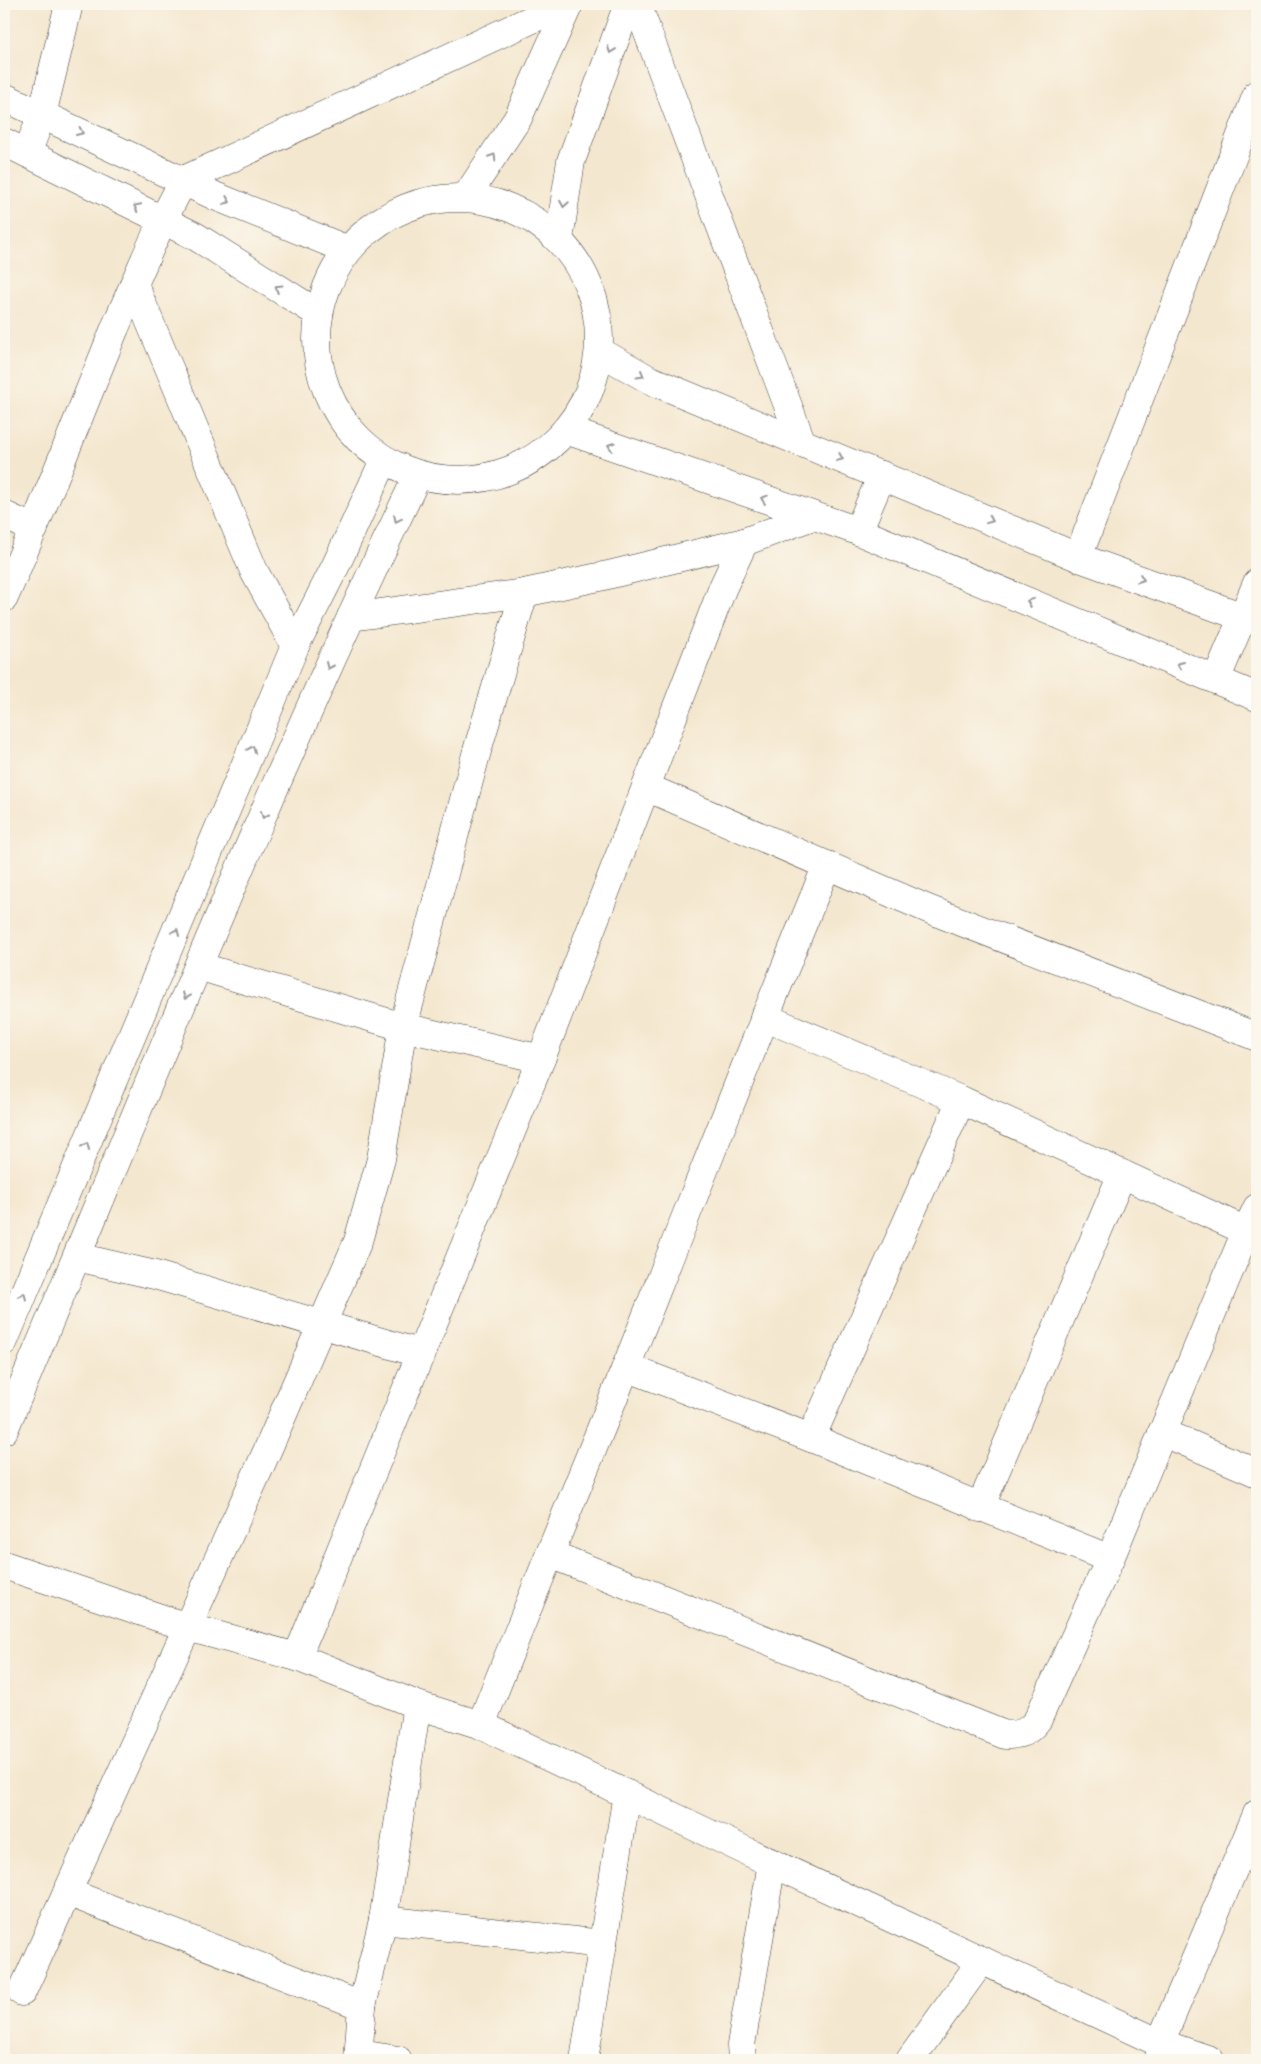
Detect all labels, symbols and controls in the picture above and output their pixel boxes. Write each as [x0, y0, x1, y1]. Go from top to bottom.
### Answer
one-way arrow [607, 45, 617, 53]
one-way arrow [75, 126, 84, 136]
one-way arrow [487, 153, 496, 162]
one-way arrow [222, 194, 231, 205]
one-way arrow [559, 201, 570, 209]
one-way arrow [133, 204, 142, 214]
one-way arrow [274, 284, 283, 294]
one-way arrow [636, 369, 645, 379]
one-way arrow [607, 441, 616, 451]
one-way arrow [835, 452, 844, 463]
one-way arrow [761, 495, 769, 505]
one-way arrow [393, 513, 403, 522]
one-way arrow [985, 514, 994, 524]
one-way arrow [1136, 573, 1145, 583]
one-way arrow [1026, 598, 1035, 609]
one-way arrow [1176, 660, 1185, 671]
one-way arrow [325, 661, 336, 670]
one-way arrow [246, 746, 256, 754]
one-way arrow [260, 810, 271, 819]
one-way arrow [169, 928, 180, 937]
one-way arrow [181, 992, 191, 1000]
one-way arrow [80, 1142, 90, 1151]
one-way arrow [17, 1292, 27, 1301]

